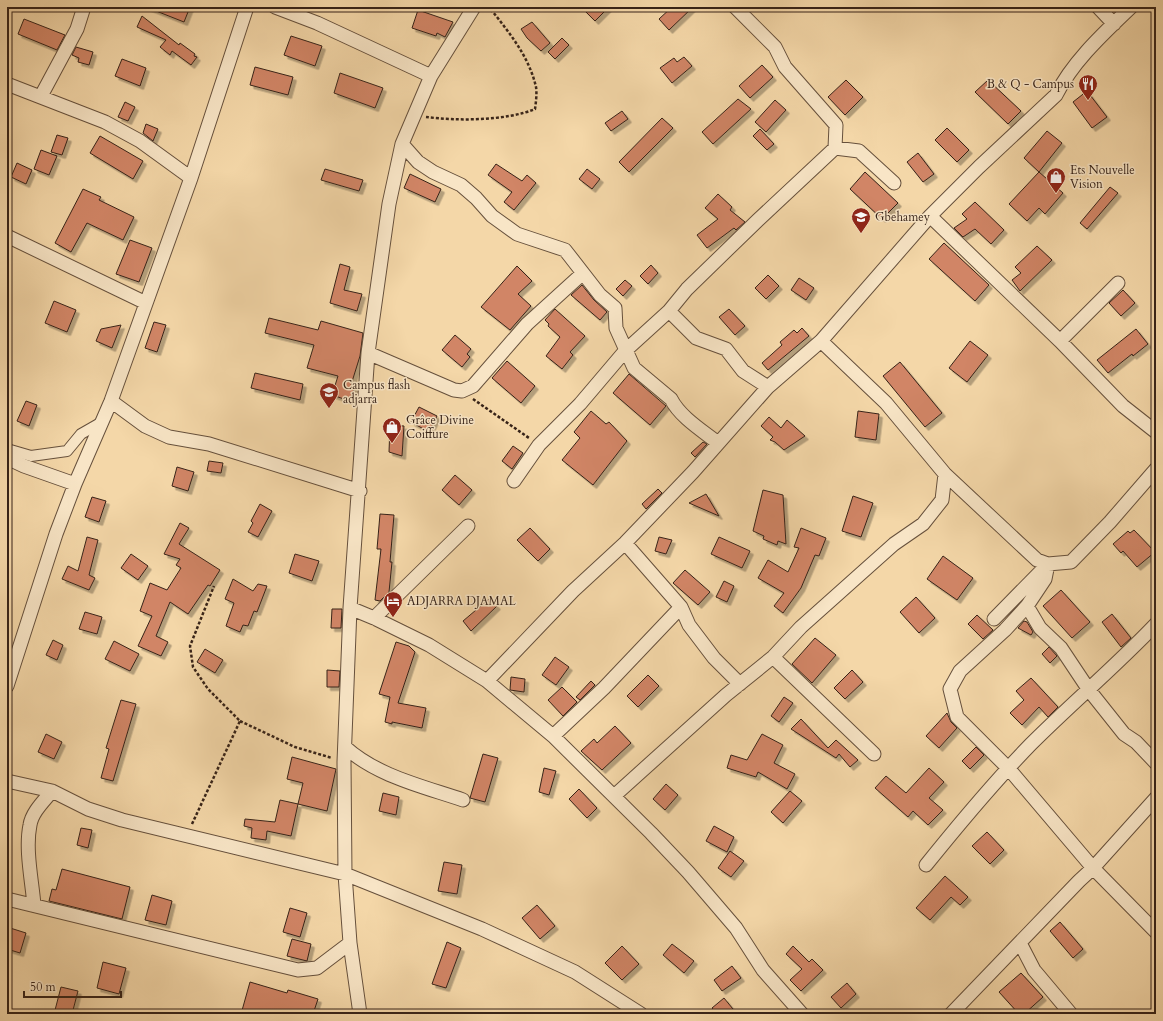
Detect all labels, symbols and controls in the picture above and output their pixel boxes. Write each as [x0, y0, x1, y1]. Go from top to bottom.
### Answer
restaurant icon: B & Q - Campus [1077, 73, 1099, 101]
place label: B & Q - Campus [987, 76, 1074, 92]
place label: Ets Nouvelle Vision [1070, 162, 1135, 192]
shop icon: Ets Nouvelle Vision [1045, 166, 1067, 194]
school or university icon: Gbehamey [850, 206, 872, 234]
place label: Gbehamey [875, 209, 931, 225]
place label: Campus flash adjarra [343, 377, 411, 407]
school or university icon: Campus flash adjarra [318, 381, 340, 409]
place label: Grâce Divine Coiffure [406, 412, 474, 442]
shop icon: Grâce Divine Coiffure [381, 416, 403, 444]
hotel icon: ADJARRA DJAMAL [382, 590, 404, 618]
place label: ADJARRA DJAMAL [407, 593, 516, 609]
scale bar [24, 973, 121, 999]
text: 50 m [30, 979, 57, 995]

